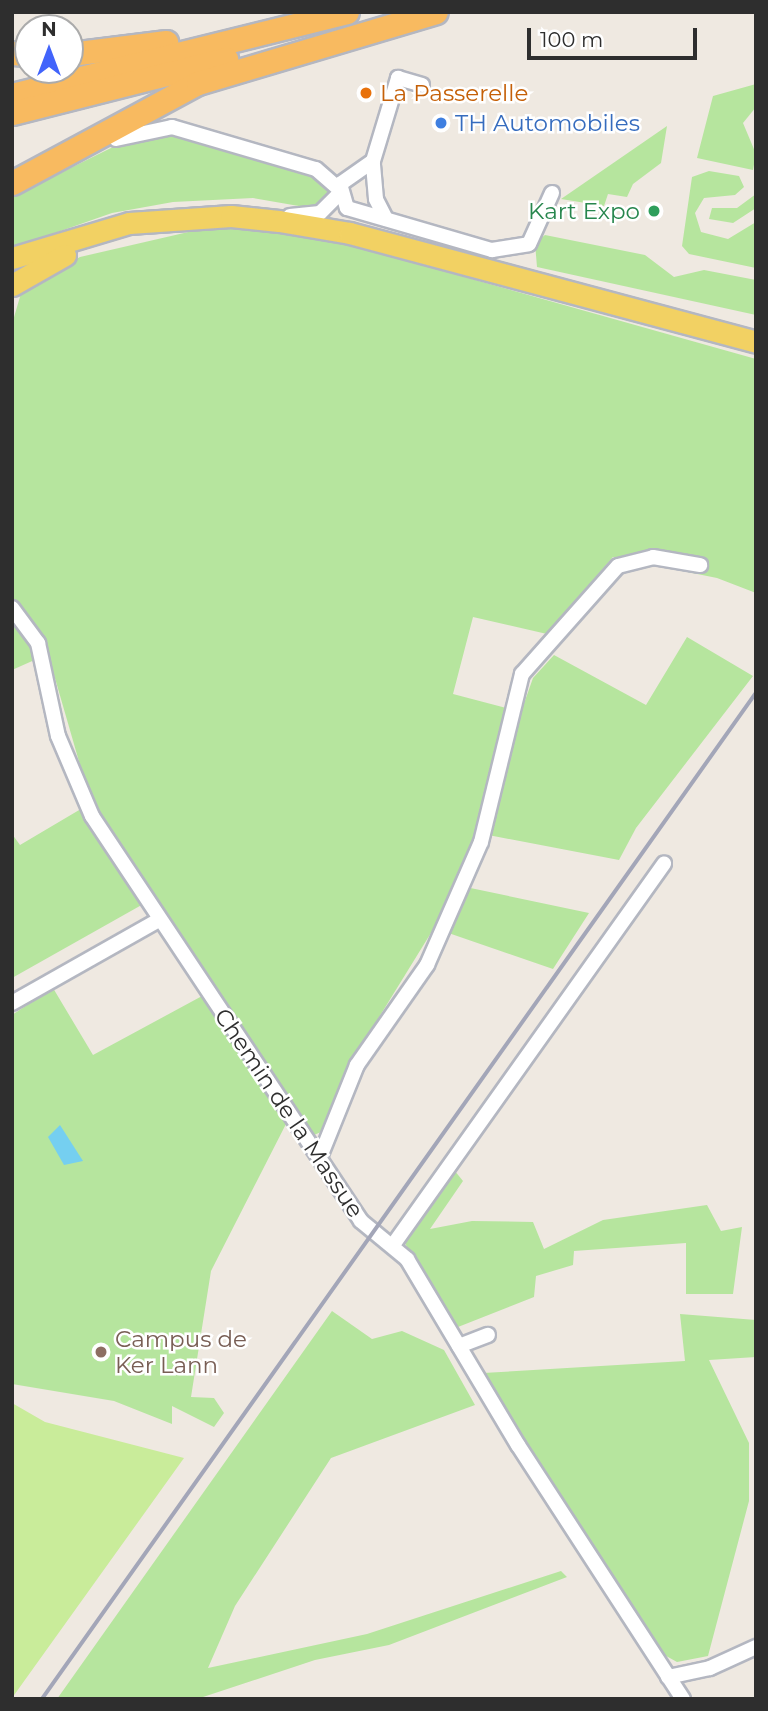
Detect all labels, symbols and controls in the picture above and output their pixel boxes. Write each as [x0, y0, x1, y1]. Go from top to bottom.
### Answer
north arrow [14, 14, 84, 84]
scale bar [530, 14, 700, 58]
text: N [41, 18, 57, 41]
text: 100 m [540, 27, 603, 52]
place label: La Passerelle [380, 79, 528, 107]
marker: La Passerelle [358, 85, 374, 101]
place label: TH Automobiles [455, 109, 640, 137]
marker: TH Automobiles [433, 115, 449, 131]
place label: Kart Expo [528, 197, 640, 225]
marker: Kart Expo [646, 203, 662, 219]
street label: Chemin de la Massue [209, 1003, 369, 1223]
place label: Campus de Ker Lann [115, 1325, 247, 1379]
marker: Campus de Ker Lann [93, 1344, 109, 1360]

